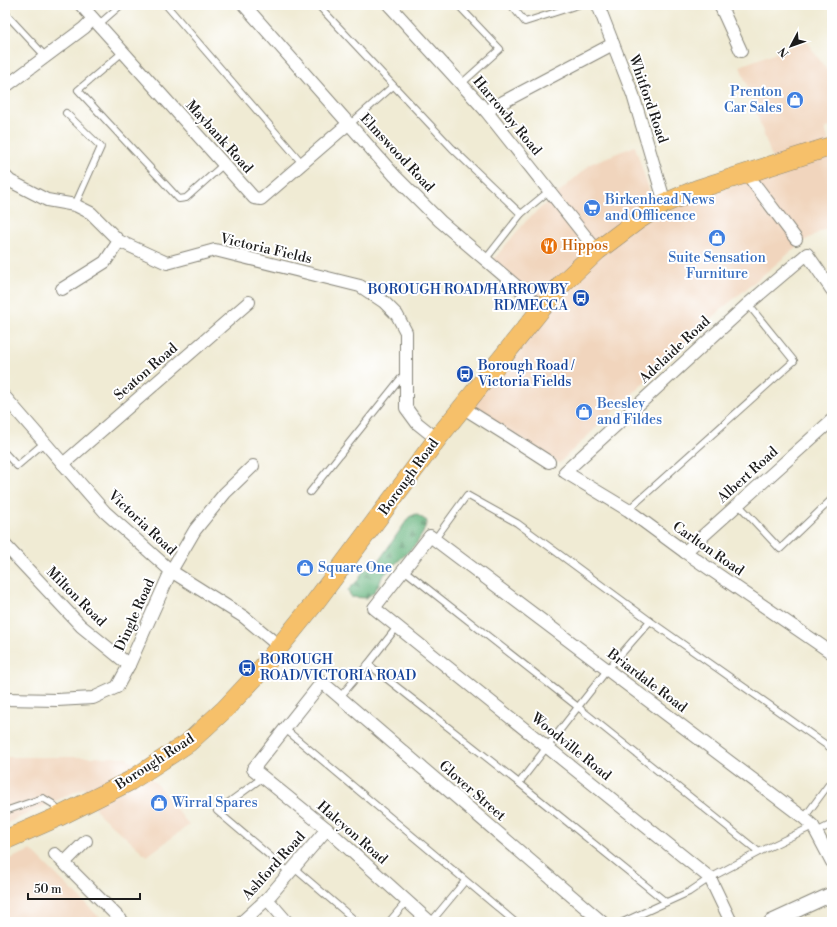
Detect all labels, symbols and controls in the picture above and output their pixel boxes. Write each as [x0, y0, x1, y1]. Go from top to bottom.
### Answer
north arrow [771, 26, 811, 66]
text: N [776, 44, 792, 60]
street label: Whitford Road [624, 51, 672, 146]
street label: Harrowby Road [469, 73, 545, 159]
place label: Prenton Car Sales [724, 83, 783, 117]
shop icon: Prenton Car Sales [785, 90, 805, 110]
street label: Maybank Road [181, 97, 257, 177]
street label: Elmswood Road [356, 110, 438, 196]
place label: Birkenhead News and Offlicence [604, 191, 715, 225]
supermarket icon: Birkenhead News and Offlicence [582, 198, 602, 218]
shop icon: Suite Sensation Furniture [707, 228, 727, 248]
street label: Victoria Fields [217, 229, 314, 268]
restaurant icon: Hippos [539, 236, 559, 256]
place label: Hippos [562, 237, 608, 255]
place label: Suite Sensation Furniture [668, 249, 767, 283]
place label: BOROUGH ROAD/HARROWBY RD/MECCA [367, 281, 569, 315]
bus stop icon: BOROUGH ROAD/HARROWBY RD/MECCA [571, 288, 591, 308]
street label: Adelaide Road [635, 312, 714, 388]
street label: Seaton Road [110, 339, 182, 405]
place label: Borough Road / Victoria Fields [477, 357, 575, 391]
bus stop icon: Borough Road / Victoria Fields [455, 364, 475, 384]
place label: Beesley and Fildes [596, 395, 662, 429]
shop icon: Beesley and Fildes [574, 402, 594, 422]
street label: Borough Road [375, 435, 443, 520]
street label: Albert Road [713, 443, 782, 508]
street label: Victoria Road [103, 486, 180, 559]
street label: Carlton Road [669, 518, 747, 580]
shop icon: Square One [295, 558, 315, 578]
place label: Square One [318, 559, 392, 577]
street label: Milton Road [42, 563, 110, 631]
street label: Dingle Road [111, 576, 159, 654]
street label: Briardale Road [603, 644, 691, 717]
place label: BOROUGH ROAD/VICTORIA ROAD [259, 651, 417, 685]
bus stop icon: BOROUGH ROAD/VICTORIA ROAD [237, 658, 257, 678]
street label: Woodville Road [527, 709, 615, 785]
street label: Borough Road [111, 730, 198, 795]
street label: Glover Street [435, 757, 509, 825]
shop icon: Wirral Spares [149, 793, 169, 813]
place label: Wirral Spares [171, 794, 258, 812]
street label: Halcyon Road [313, 797, 391, 869]
street label: Ashford Road [238, 828, 309, 905]
scale bar [28, 875, 140, 901]
text: 50 m [34, 882, 62, 897]

